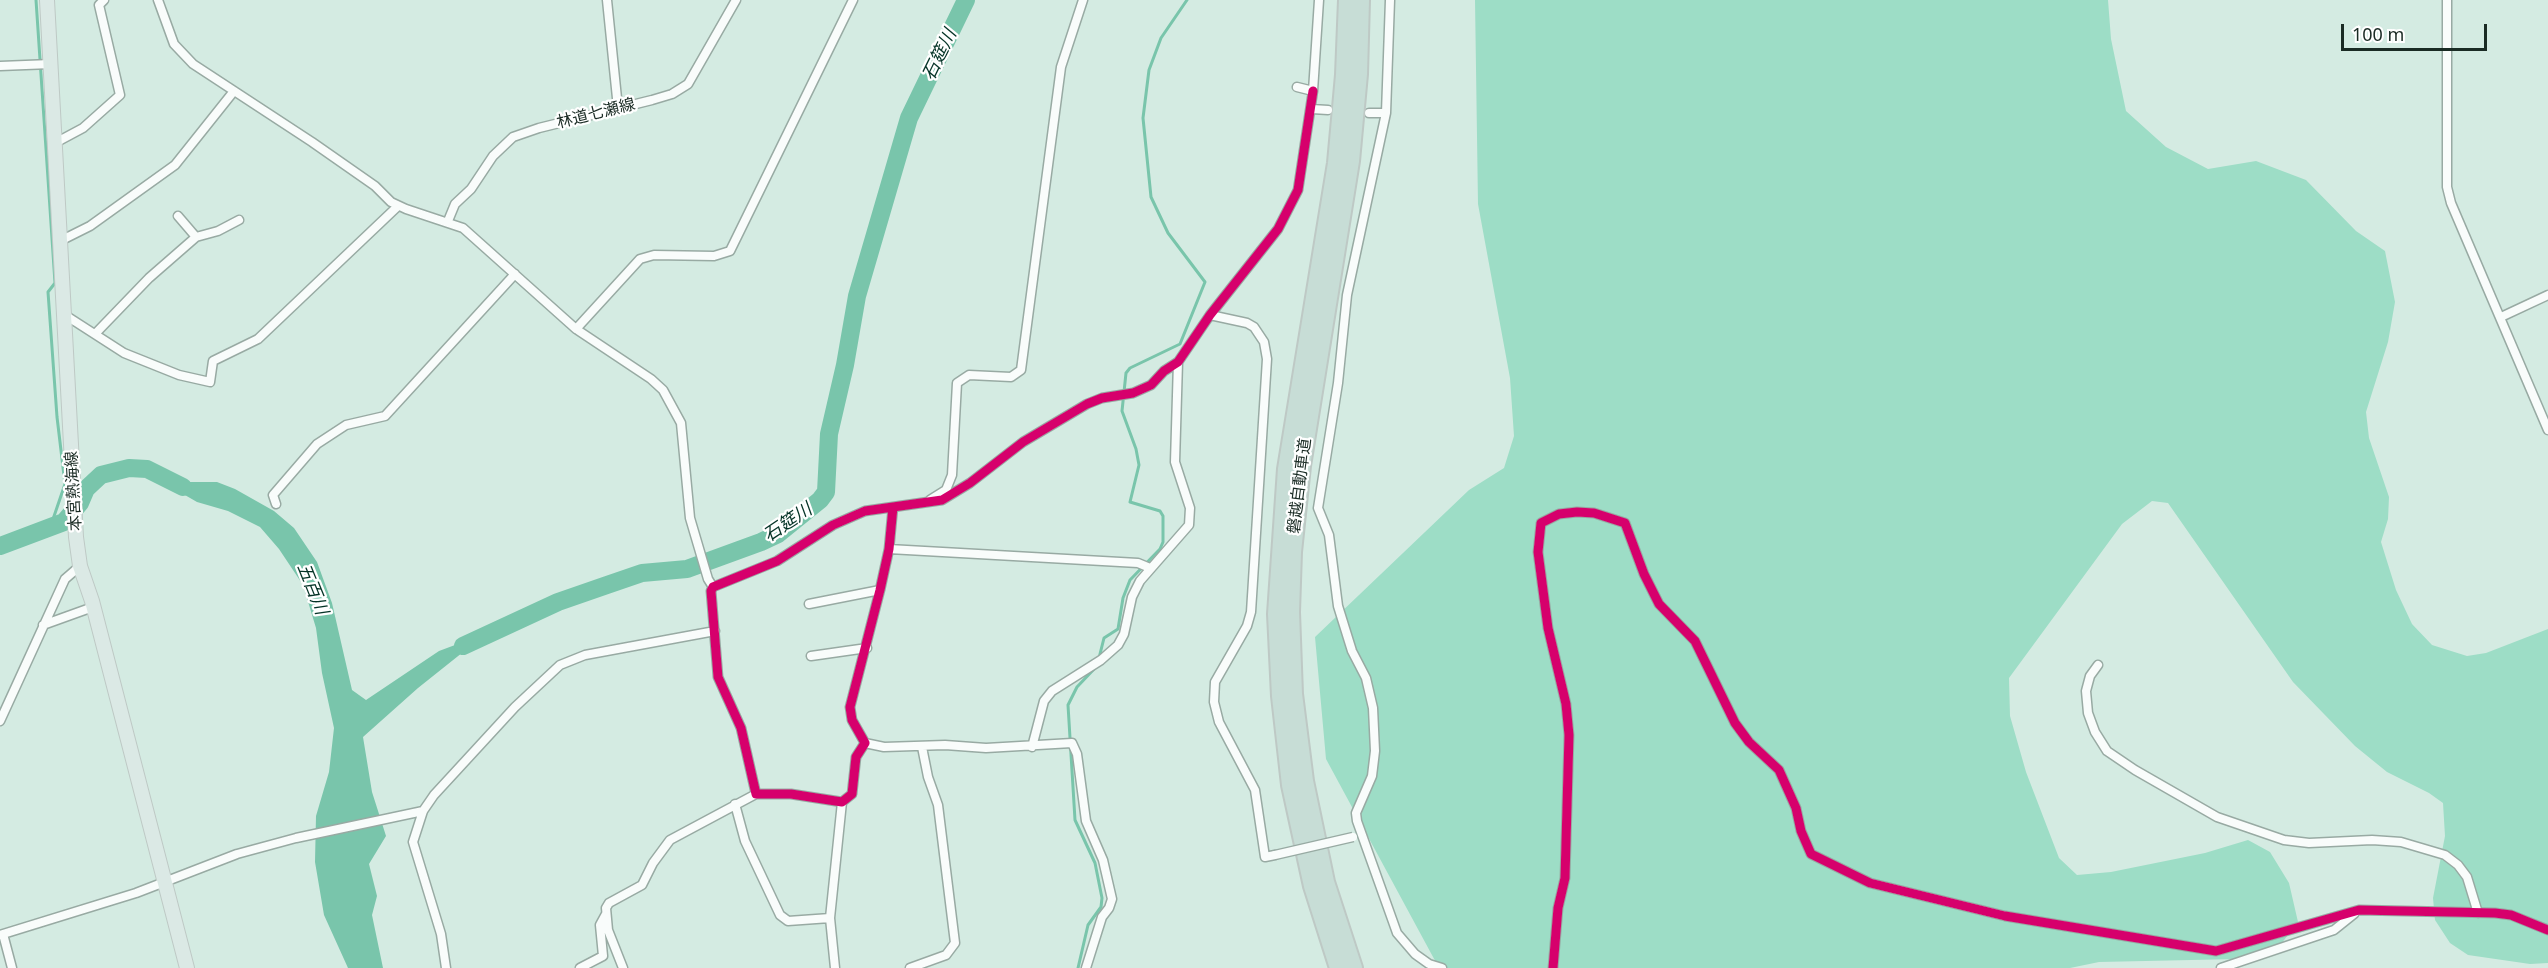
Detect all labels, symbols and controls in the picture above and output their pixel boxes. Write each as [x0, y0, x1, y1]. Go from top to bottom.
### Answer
scale bar [2344, 12, 2490, 50]
text: 100 m [2352, 22, 2404, 46]
water label: 石筵川 [918, 26, 962, 84]
street label: 林道七瀬線 [555, 95, 637, 133]
street label: 磐越自動車道 [1285, 437, 1315, 535]
street label: 本宮熱海線 [62, 451, 86, 531]
water label: 石筵川 [760, 499, 816, 547]
water label: 五百川 [292, 560, 332, 618]

